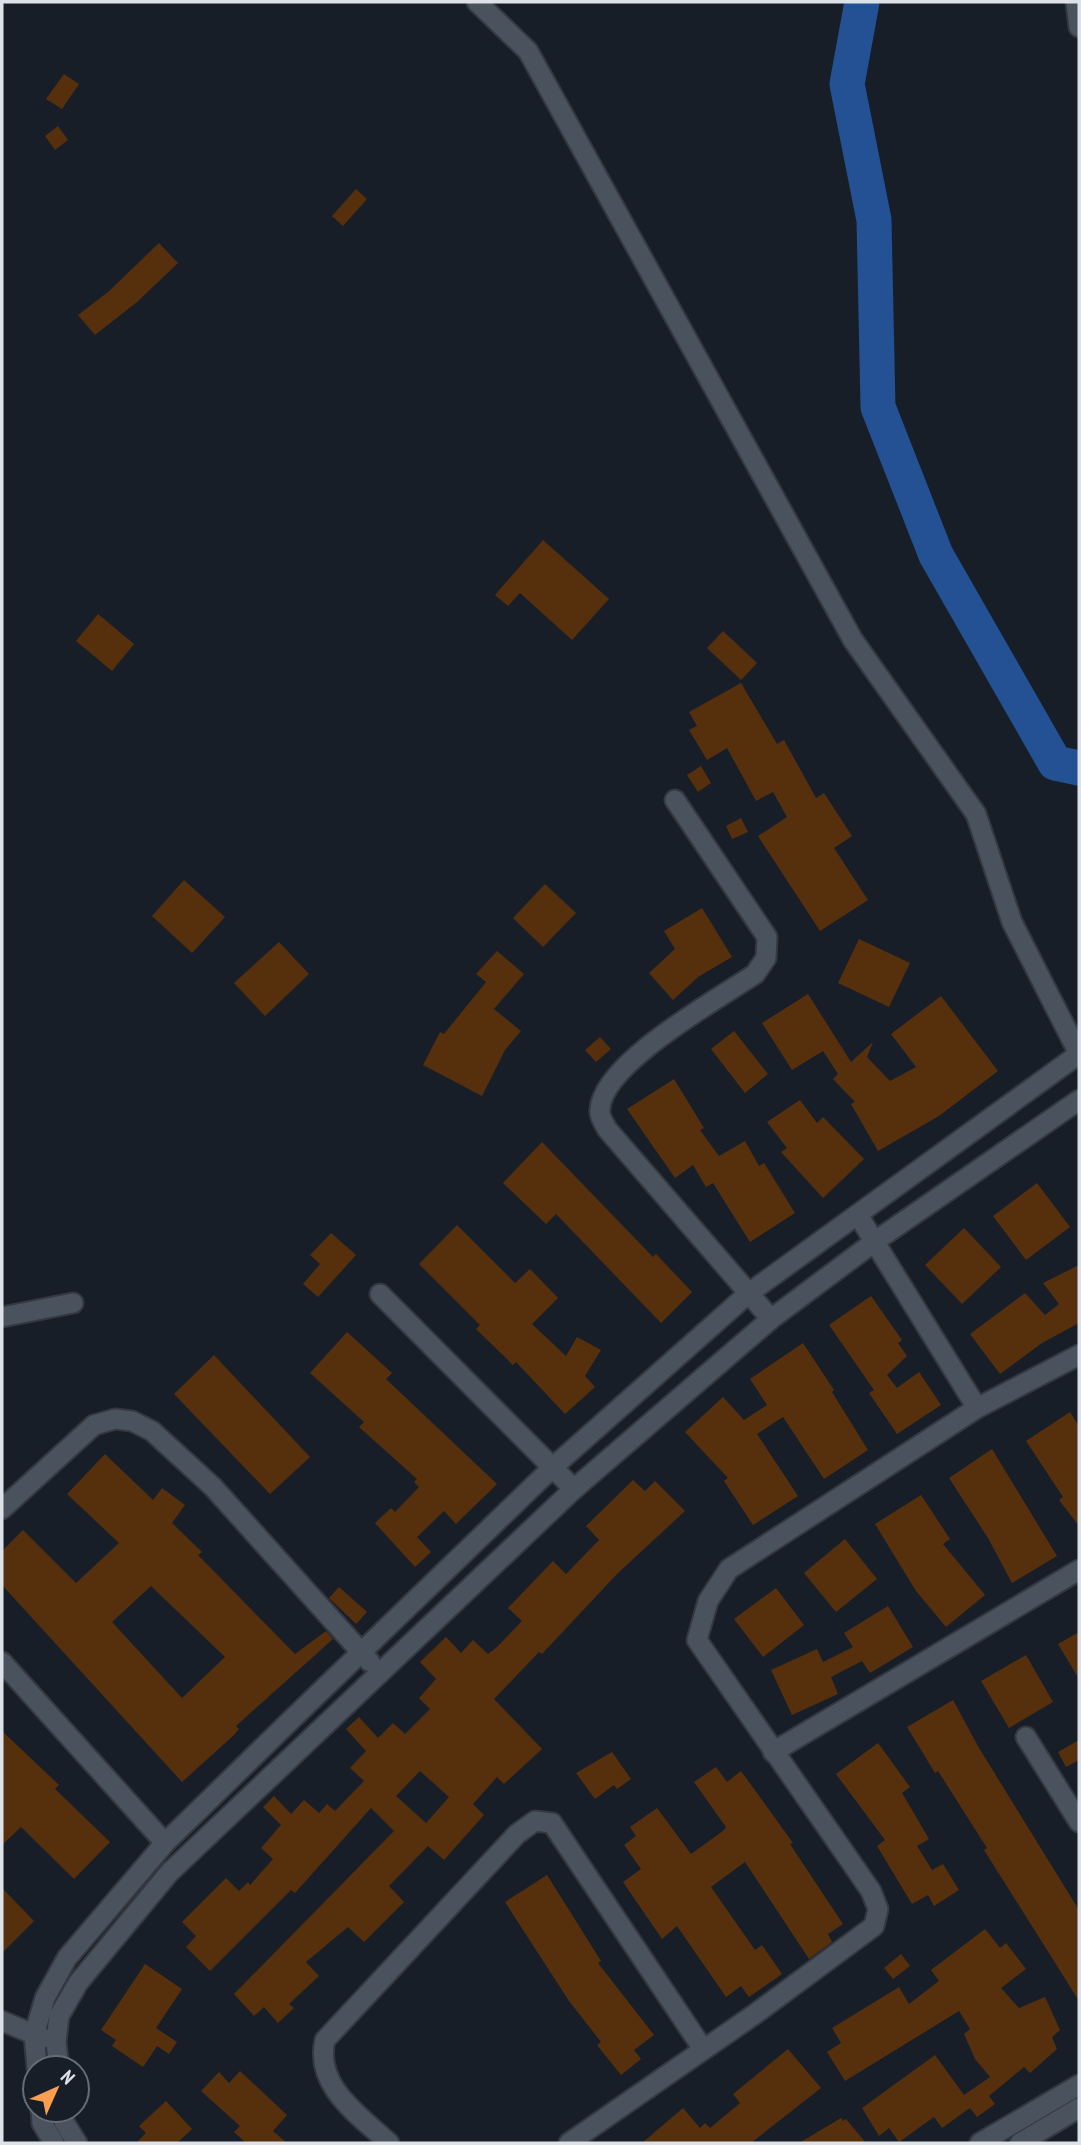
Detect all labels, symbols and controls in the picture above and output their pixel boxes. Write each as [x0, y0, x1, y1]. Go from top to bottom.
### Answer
north arrow [21, 2054, 91, 2124]
text: N [56, 2065, 80, 2089]

